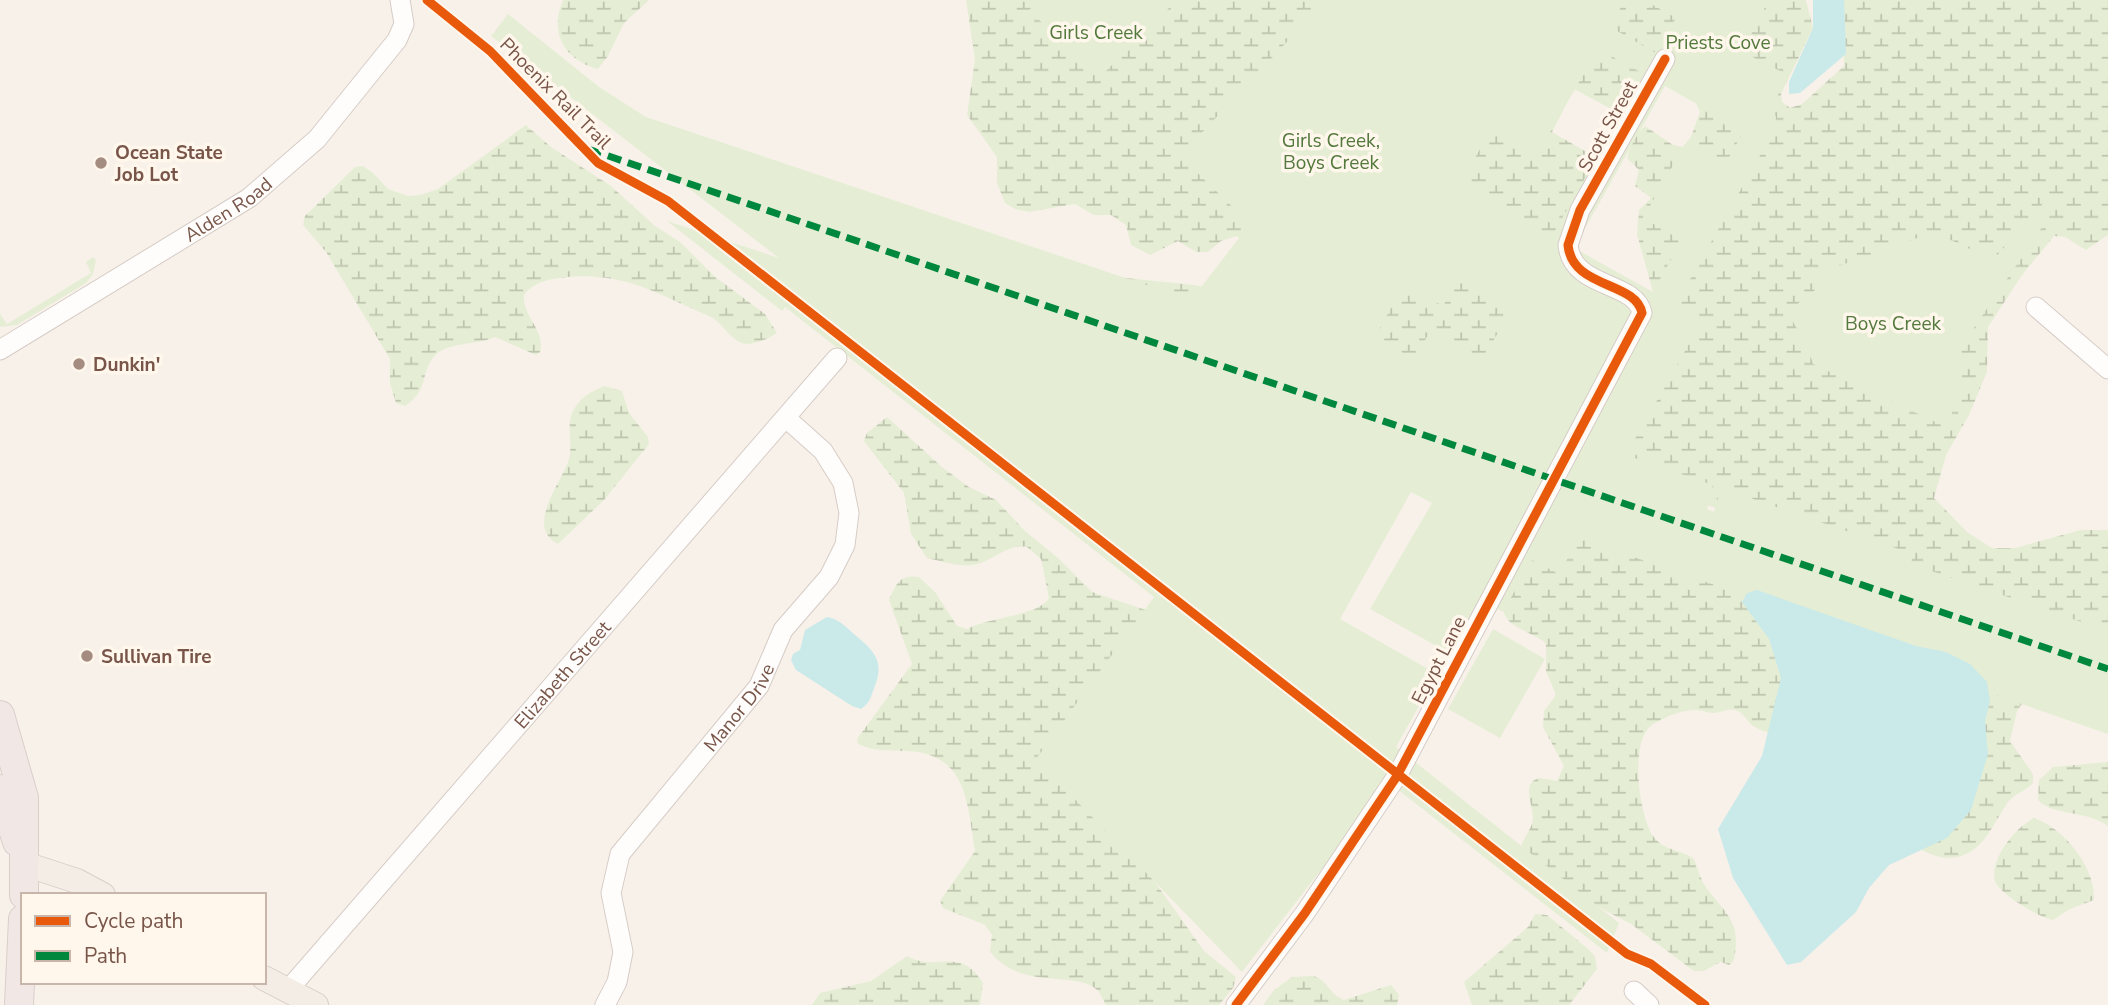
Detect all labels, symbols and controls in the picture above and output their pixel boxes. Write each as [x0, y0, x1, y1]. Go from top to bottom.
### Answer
park label: Girls Creek [1049, 20, 1143, 46]
park label: Priests Cove [1665, 30, 1771, 56]
street label: Phoenix Rail Trail [494, 32, 617, 155]
street label: Scott Street [1572, 76, 1644, 177]
park label: Girls Creek, Boys Creek [1282, 128, 1380, 176]
place label: Ocean State Job Lot [114, 140, 223, 188]
marker: Ocean State Job Lot [93, 155, 109, 171]
street label: Alden Road [180, 172, 278, 248]
park label: Boys Creek [1845, 311, 1942, 337]
place label: Dunkin' [93, 352, 160, 378]
marker: Dunkin' [71, 356, 87, 372]
street label: Egypt Lane [1406, 612, 1472, 709]
street label: Elizabeth Street [509, 615, 617, 735]
place label: Sullivan Tire [101, 644, 212, 670]
marker: Sullivan Tire [79, 648, 95, 664]
street label: Manor Drive [698, 660, 781, 757]
legend [21, 893, 266, 984]
text: Cycle path [84, 907, 183, 935]
text: Path [84, 942, 127, 970]

